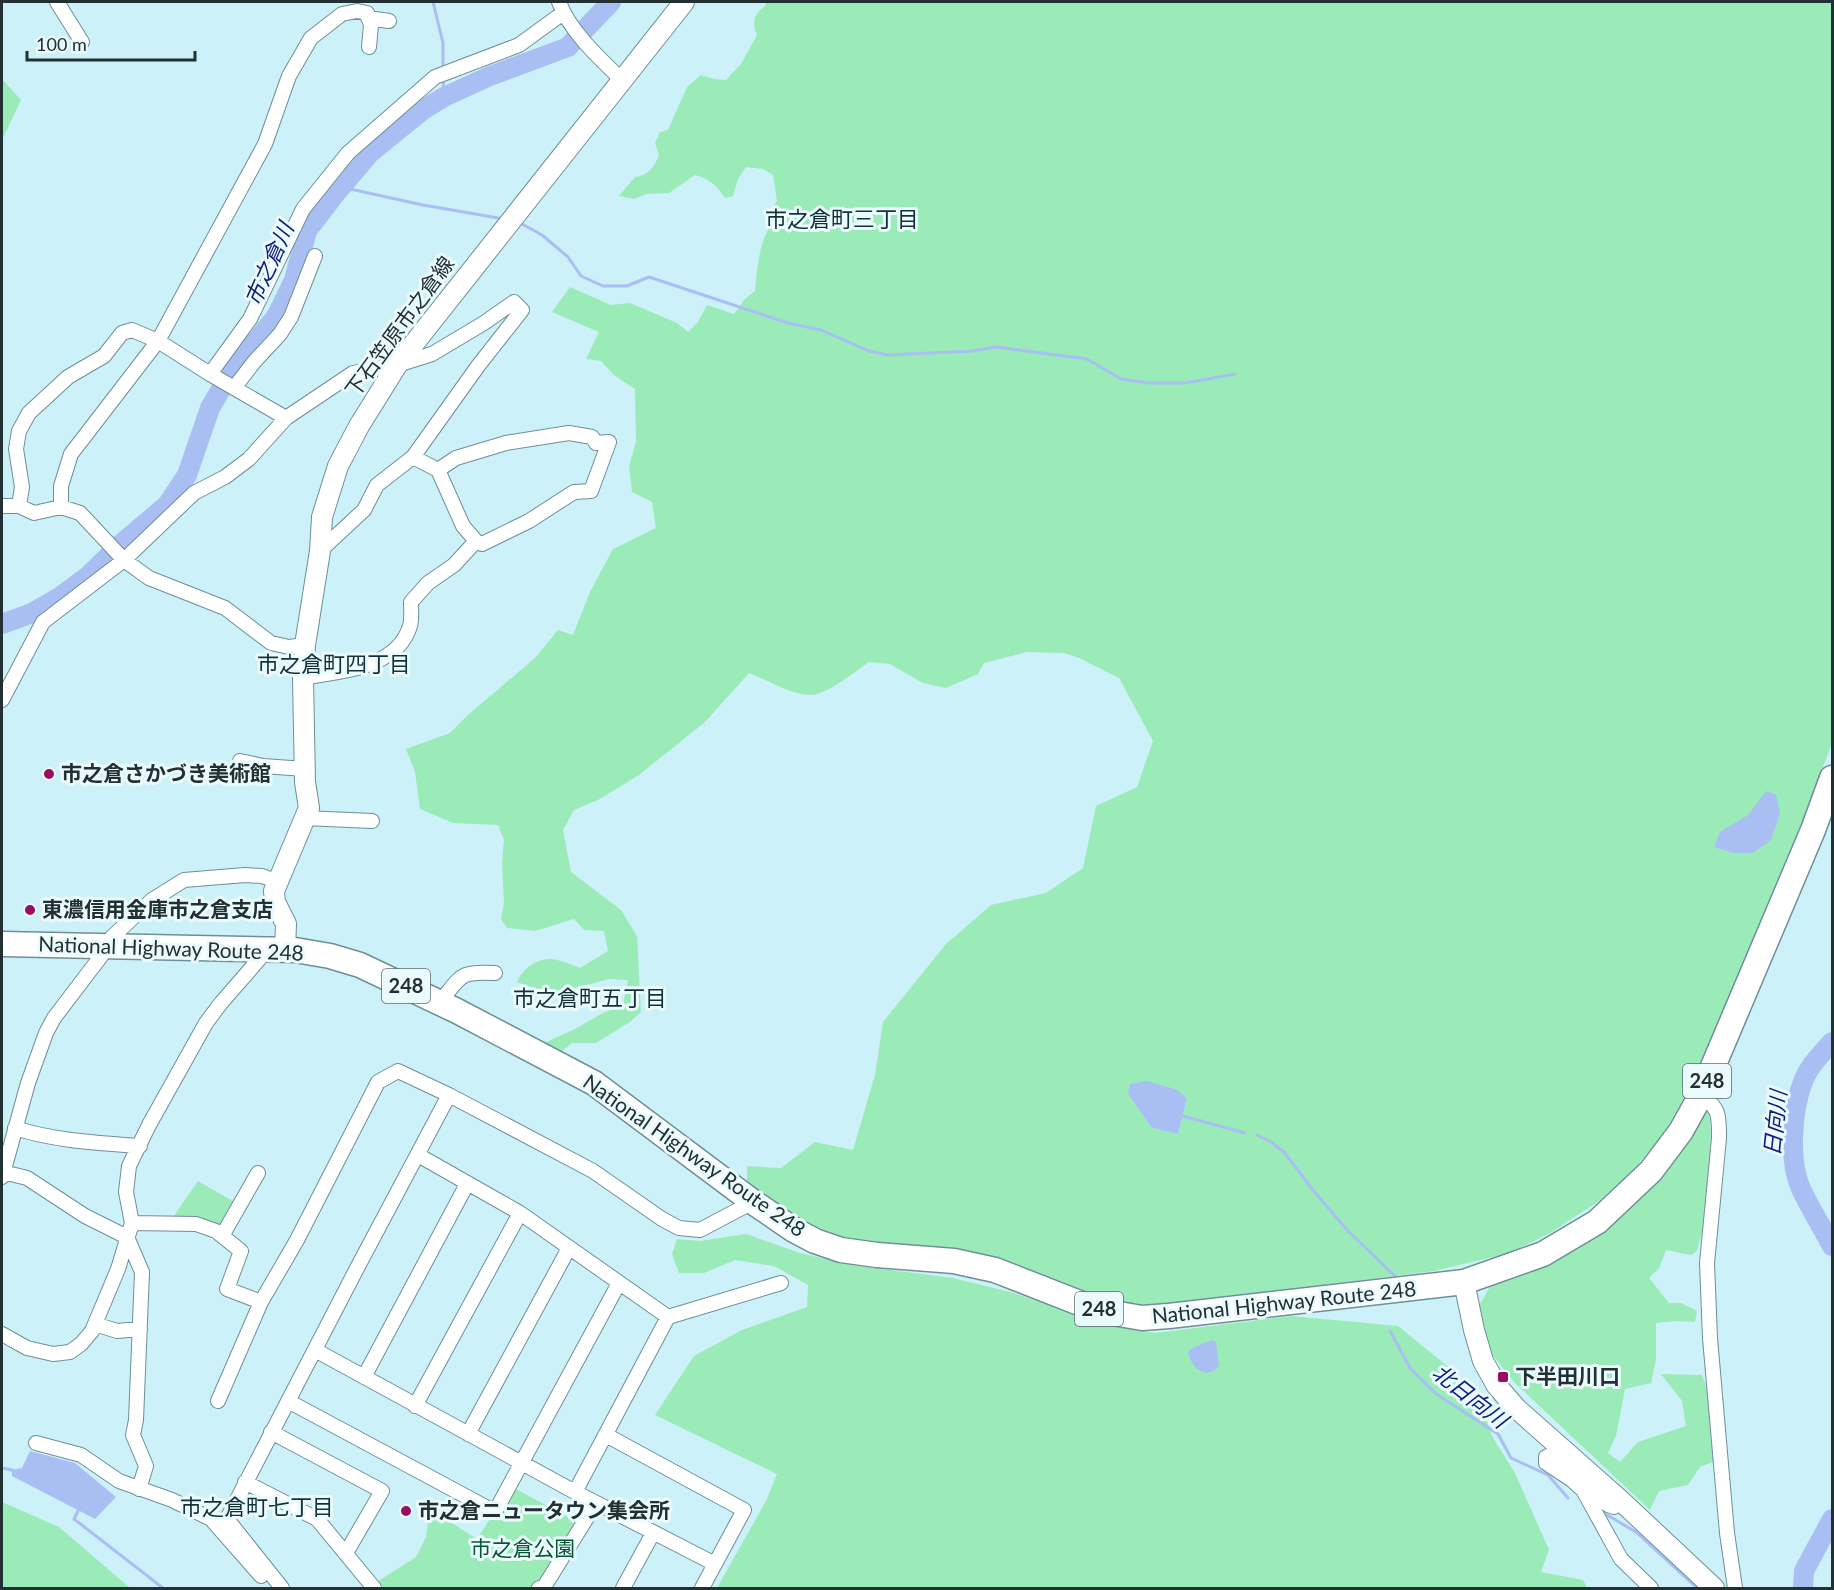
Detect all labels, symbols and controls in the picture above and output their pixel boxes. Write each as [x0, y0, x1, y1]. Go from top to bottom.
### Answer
scale bar [27, 24, 195, 62]
text: 100 m [36, 33, 87, 55]
district label: 市之倉町三丁目 [765, 205, 919, 232]
water label: 市之倉川 [238, 216, 300, 309]
street label: 下石笠原市之倉線 [339, 251, 458, 401]
district label: 市之倉町四丁目 [257, 650, 411, 677]
place label: 市之倉さかづき美術館 [61, 760, 271, 785]
marker: 市之倉さかづき美術館 [42, 767, 56, 781]
place label: 東濃信用金庫市之倉支店 [42, 896, 273, 921]
marker: 東濃信用金庫市之倉支店 [23, 903, 37, 917]
street label: National Highway Route 248 [38, 930, 304, 965]
road number: 248 [382, 969, 430, 1003]
district label: 市之倉町五丁目 [513, 984, 667, 1011]
road number: 248 [1683, 1064, 1731, 1098]
street label: National Highway Route 248 [579, 1068, 811, 1241]
water label: 日向川 [1758, 1087, 1792, 1157]
street label: National Highway Route 248 [1150, 1275, 1417, 1328]
road number: 248 [1075, 1292, 1123, 1326]
water label: 北日向川 [1427, 1358, 1515, 1435]
place label: 下半田川口 [1515, 1363, 1620, 1388]
marker: 下半田川口 [1496, 1370, 1510, 1384]
district label: 市之倉町七丁目 [180, 1493, 334, 1520]
place label: 市之倉ニュータウン集会所 [418, 1497, 670, 1522]
marker: 市之倉ニュータウン集会所 [399, 1504, 413, 1518]
park label: 市之倉公園 [471, 1535, 576, 1560]

